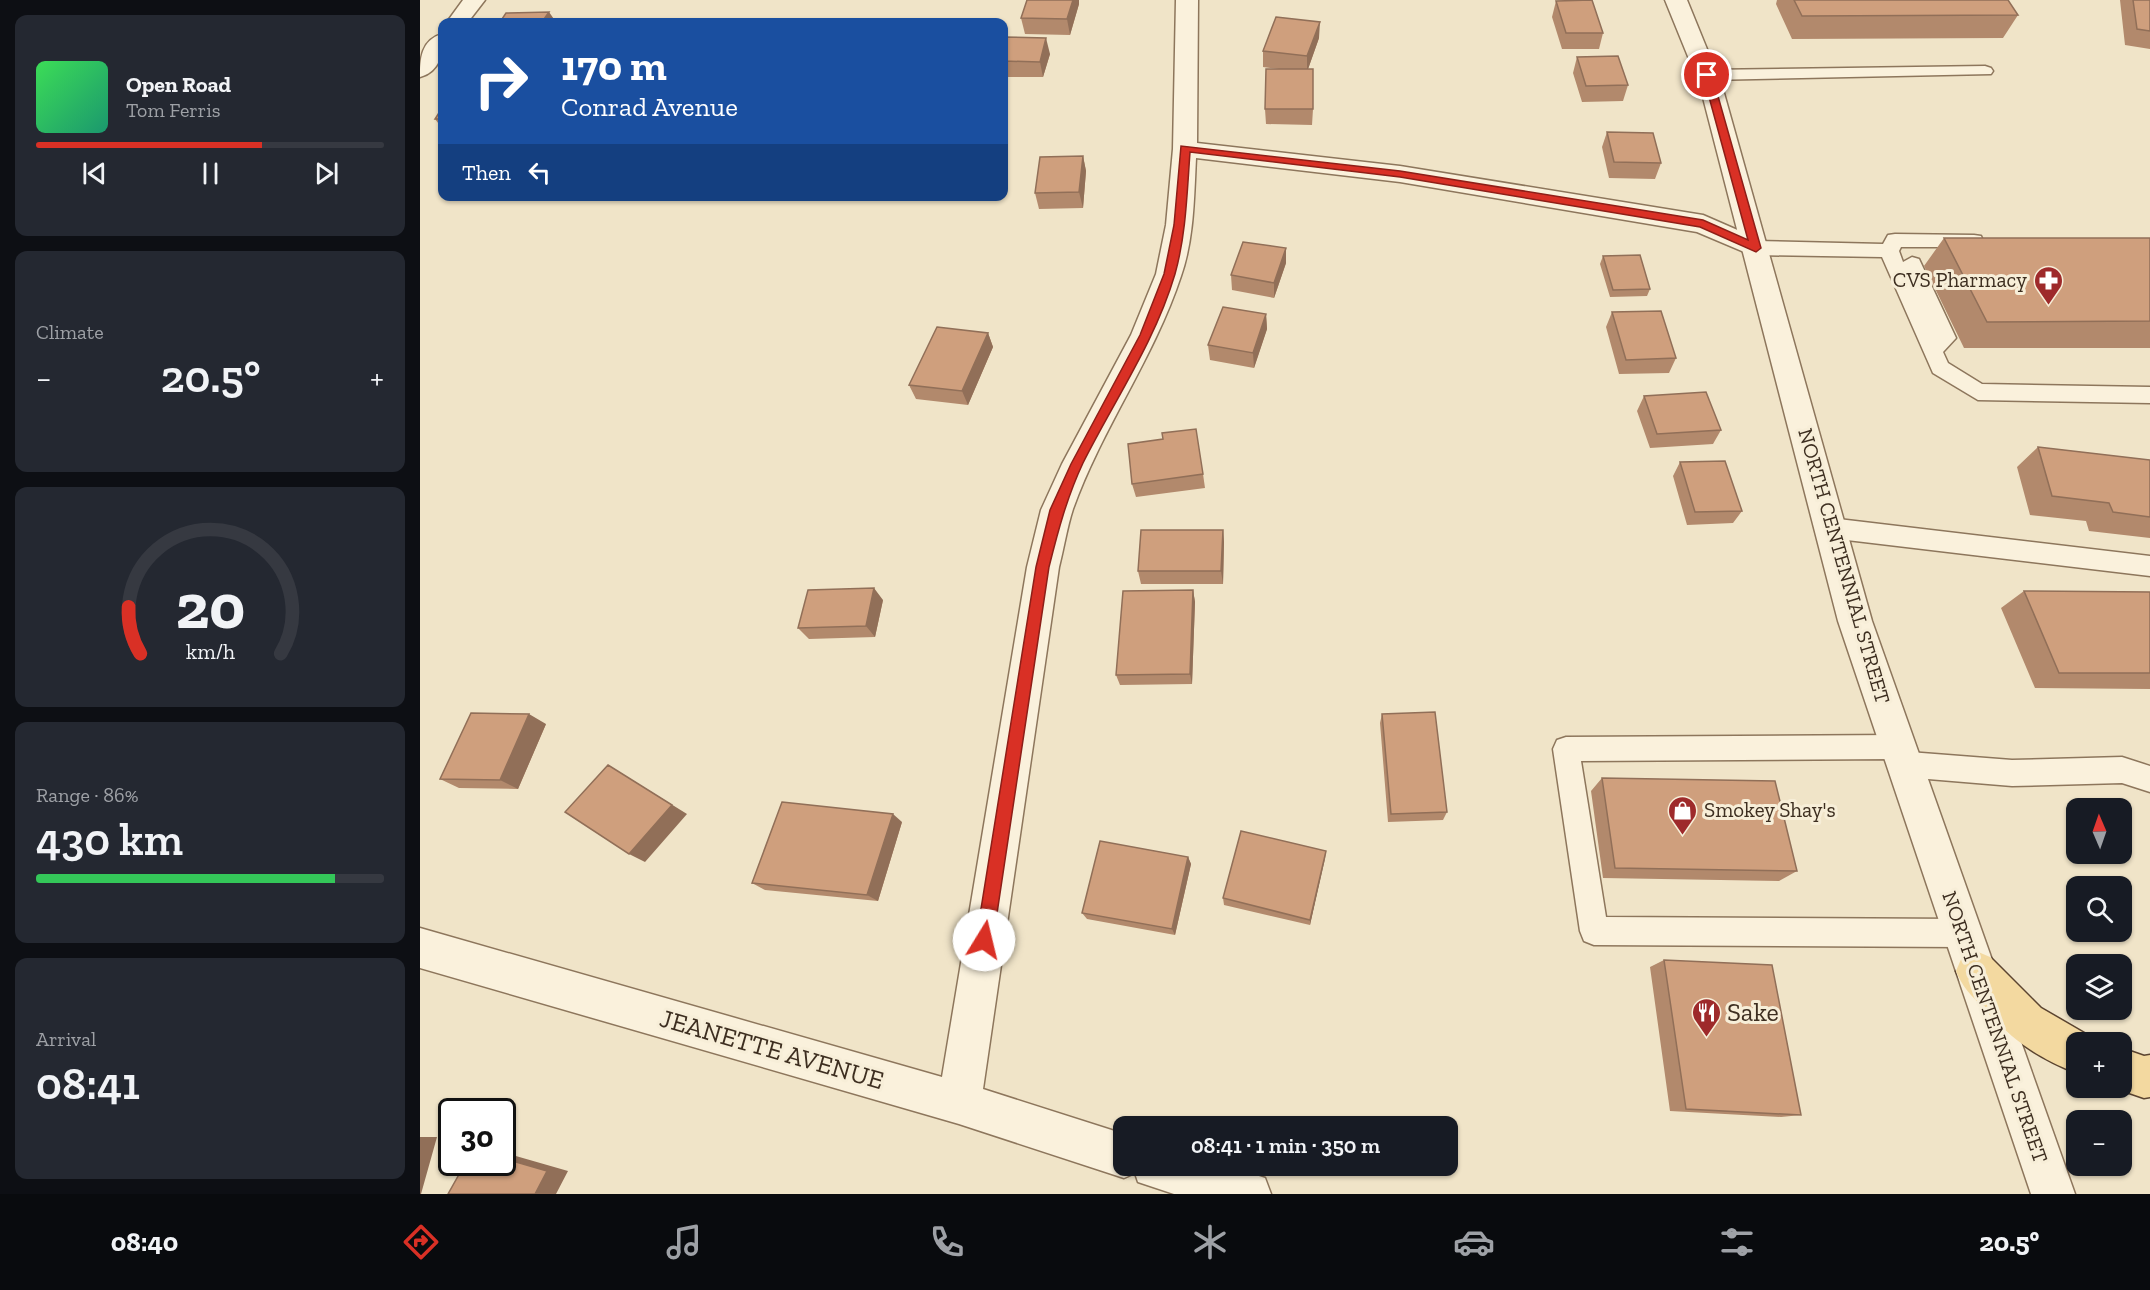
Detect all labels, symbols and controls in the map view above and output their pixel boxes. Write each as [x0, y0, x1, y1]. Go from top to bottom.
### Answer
text: 170 m [561, 40, 667, 91]
icon: right [462, 42, 540, 120]
pin [1681, 49, 1732, 100]
icon: arrive [1690, 58, 1723, 91]
text: Open Road [126, 71, 231, 98]
text: Conrad Avenue [561, 91, 738, 123]
text: Tom Ferris [126, 98, 221, 122]
icon: left [523, 156, 556, 189]
icon: previous [78, 157, 111, 190]
icon: pause [194, 157, 227, 190]
icon: next [310, 157, 343, 190]
text: Then [462, 159, 511, 186]
pharmacy icon: CVS Pharmacy [2032, 264, 2064, 306]
place label: CVS Pharmacy [1893, 267, 2027, 292]
text: Climate [36, 320, 104, 344]
text: 20.5° [161, 350, 261, 404]
text: − [36, 358, 51, 397]
text: + [370, 358, 384, 397]
street label: NORTH CENTENNIAL STREET [1793, 425, 1896, 707]
text: 20 [175, 569, 245, 644]
text: km/h [186, 639, 234, 664]
text: Range · 86% [36, 783, 138, 807]
shop icon: Smokey Shay's [1667, 794, 1699, 836]
place label: Smokey Shay's [1704, 797, 1836, 822]
north arrow [2066, 798, 2132, 864]
map controls [2066, 798, 2132, 1176]
text: 430 km [36, 813, 183, 867]
button: search [2066, 876, 2132, 942]
street label: NORTH CENTENNIAL STREET [1937, 888, 2054, 1166]
position arrow [952, 908, 1016, 972]
button: layers [2066, 954, 2132, 1020]
restaurant icon: Sake [1690, 996, 1722, 1038]
place label: Sake [1727, 996, 1779, 1028]
street label: JEANETTE AVENUE [656, 1002, 888, 1096]
text: Arrival [36, 1027, 96, 1051]
button: + [2066, 1032, 2132, 1098]
text: 08:41 [36, 1057, 140, 1111]
speed limit sign: 30 [438, 1098, 516, 1176]
button: − [2066, 1110, 2132, 1176]
text: 08:41 · 1 min · 350 m [1191, 1132, 1380, 1159]
icon: directions [400, 1221, 442, 1263]
icon: music [663, 1221, 705, 1263]
icon: phone [926, 1221, 968, 1263]
icon: climate [1189, 1221, 1231, 1263]
icon: car [1453, 1221, 1495, 1263]
icon: filters [1716, 1221, 1758, 1263]
text: 08:40 [111, 1226, 178, 1258]
text: 20.5° [1979, 1226, 2039, 1258]

